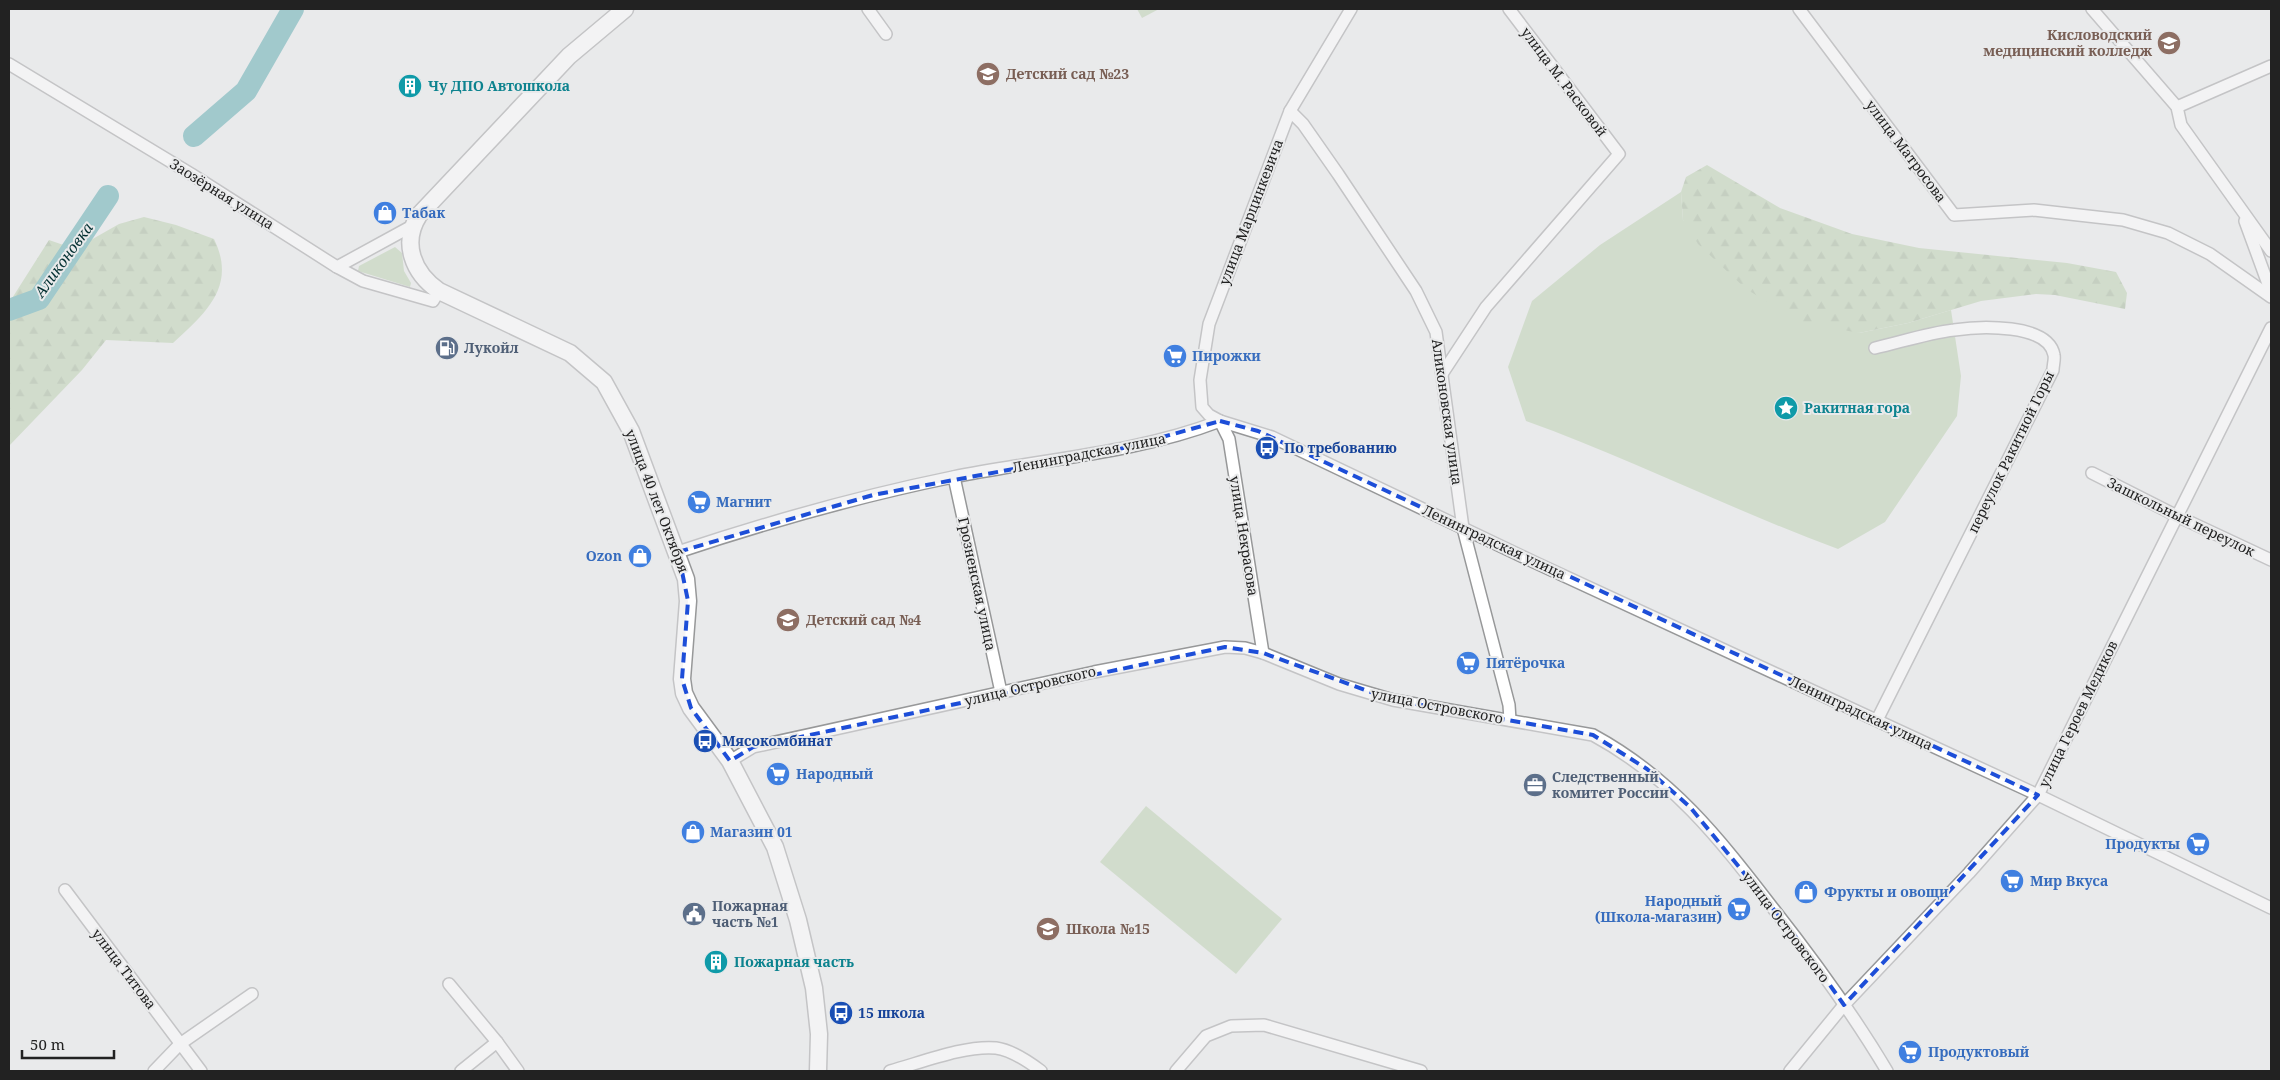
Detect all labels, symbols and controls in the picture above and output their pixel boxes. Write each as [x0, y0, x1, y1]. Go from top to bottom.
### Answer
street label: улица М. Расковой [1517, 23, 1612, 140]
place label: Кисловодский медицинский колледж [1983, 25, 2153, 60]
school or university icon: Кисловодский медицинский колледж [2156, 30, 2182, 56]
school or university icon: Детский сад №23 [975, 61, 1001, 87]
place label: Детский сад №23 [1006, 64, 1129, 83]
building icon: Чу ДПО Автошкола [397, 73, 423, 99]
place label: Чу ДПО Автошкола [428, 76, 570, 95]
street label: улица Матросова [1862, 96, 1951, 206]
street label: улица Марцинкевича [1214, 136, 1287, 288]
street label: Заозёрная улица [166, 154, 278, 233]
shop icon: Табак [372, 200, 398, 226]
place label: Табак [402, 203, 445, 222]
water label: Аликоновка [29, 218, 97, 302]
fuel station icon: Лукойл [434, 335, 460, 361]
place label: Лукойл [464, 338, 519, 357]
street label: Аликоновская улица [1428, 338, 1467, 486]
supermarket icon: Пирожки [1162, 343, 1188, 369]
place label: Пирожки [1192, 346, 1261, 365]
street label: переулок Ракитной Горы [1963, 367, 2058, 536]
place icon: Ракитная гора [1773, 395, 1799, 421]
place label: Ракитная гора [1804, 398, 1910, 417]
street label: улица 40 лет Октября [621, 426, 694, 575]
street label: Ленинградская улица [1010, 428, 1167, 477]
bus stop icon: По требованию [1254, 435, 1280, 461]
place label: По требованию [1284, 438, 1397, 457]
street label: Зашкольный переулок [2104, 473, 2259, 561]
street label: улица Некрасова [1226, 474, 1263, 597]
supermarket icon: Магнит [686, 489, 712, 515]
place label: Магнит [716, 492, 772, 511]
street label: Ленинградская улица [1419, 500, 1569, 583]
street label: Грозненская улица [954, 515, 1001, 652]
shop icon: Ozon [627, 543, 653, 569]
place label: Ozon [586, 546, 622, 565]
school or university icon: Детский сад №4 [775, 607, 801, 633]
place label: Детский сад №4 [806, 610, 921, 629]
street label: улица Героев Медиков [2034, 637, 2122, 790]
supermarket icon: Пятёрочка [1455, 650, 1481, 676]
place label: Пятёрочка [1486, 653, 1565, 672]
street label: улица Островского [962, 661, 1097, 710]
street label: Ленинградская улица [1786, 671, 1936, 754]
street label: улица Островского [1369, 683, 1505, 728]
bus stop icon: Мясокомбинат [692, 728, 718, 754]
place label: Мясокомбинат [722, 731, 833, 750]
supermarket icon: Народный [765, 761, 791, 787]
place label: Народный [796, 764, 874, 783]
place label: Следственный комитет России [1552, 767, 1669, 802]
office icon: Следственный комитет России [1522, 772, 1548, 798]
shop icon: Магазин 01 [680, 819, 706, 845]
place label: Магазин 01 [710, 822, 793, 841]
supermarket icon: Продукты [2185, 831, 2211, 857]
place label: Продукты [2105, 834, 2181, 853]
street label: улица Островского [1738, 867, 1834, 986]
supermarket icon: Мир Вкуса [1999, 868, 2025, 894]
place label: Мир Вкуса [2030, 871, 2108, 890]
shop icon: Фрукты и овощи [1793, 879, 1819, 905]
place label: Фрукты и овощи [1824, 882, 1949, 901]
place label: Народный (Школа-магазин) [1595, 891, 1722, 926]
place label: Пожарная часть №1 [712, 896, 788, 931]
supermarket icon: Народный (Школа-магазин) [1726, 896, 1752, 922]
public building icon: Пожарная часть №1 [681, 901, 707, 927]
school or university icon: Школа №15 [1035, 916, 1061, 942]
place label: Школа №15 [1066, 919, 1150, 938]
street label: улица Титова [88, 925, 161, 1013]
building icon: Пожарная часть [703, 949, 729, 975]
place label: Пожарная часть [734, 952, 854, 971]
bus stop icon: 15 школа [828, 1000, 854, 1026]
place label: 15 школа [858, 1003, 925, 1022]
scale bar [22, 1028, 115, 1060]
text: 50 m [30, 1034, 65, 1054]
supermarket icon: Продуктовый [1897, 1039, 1923, 1065]
place label: Продуктовый [1928, 1042, 2030, 1061]

